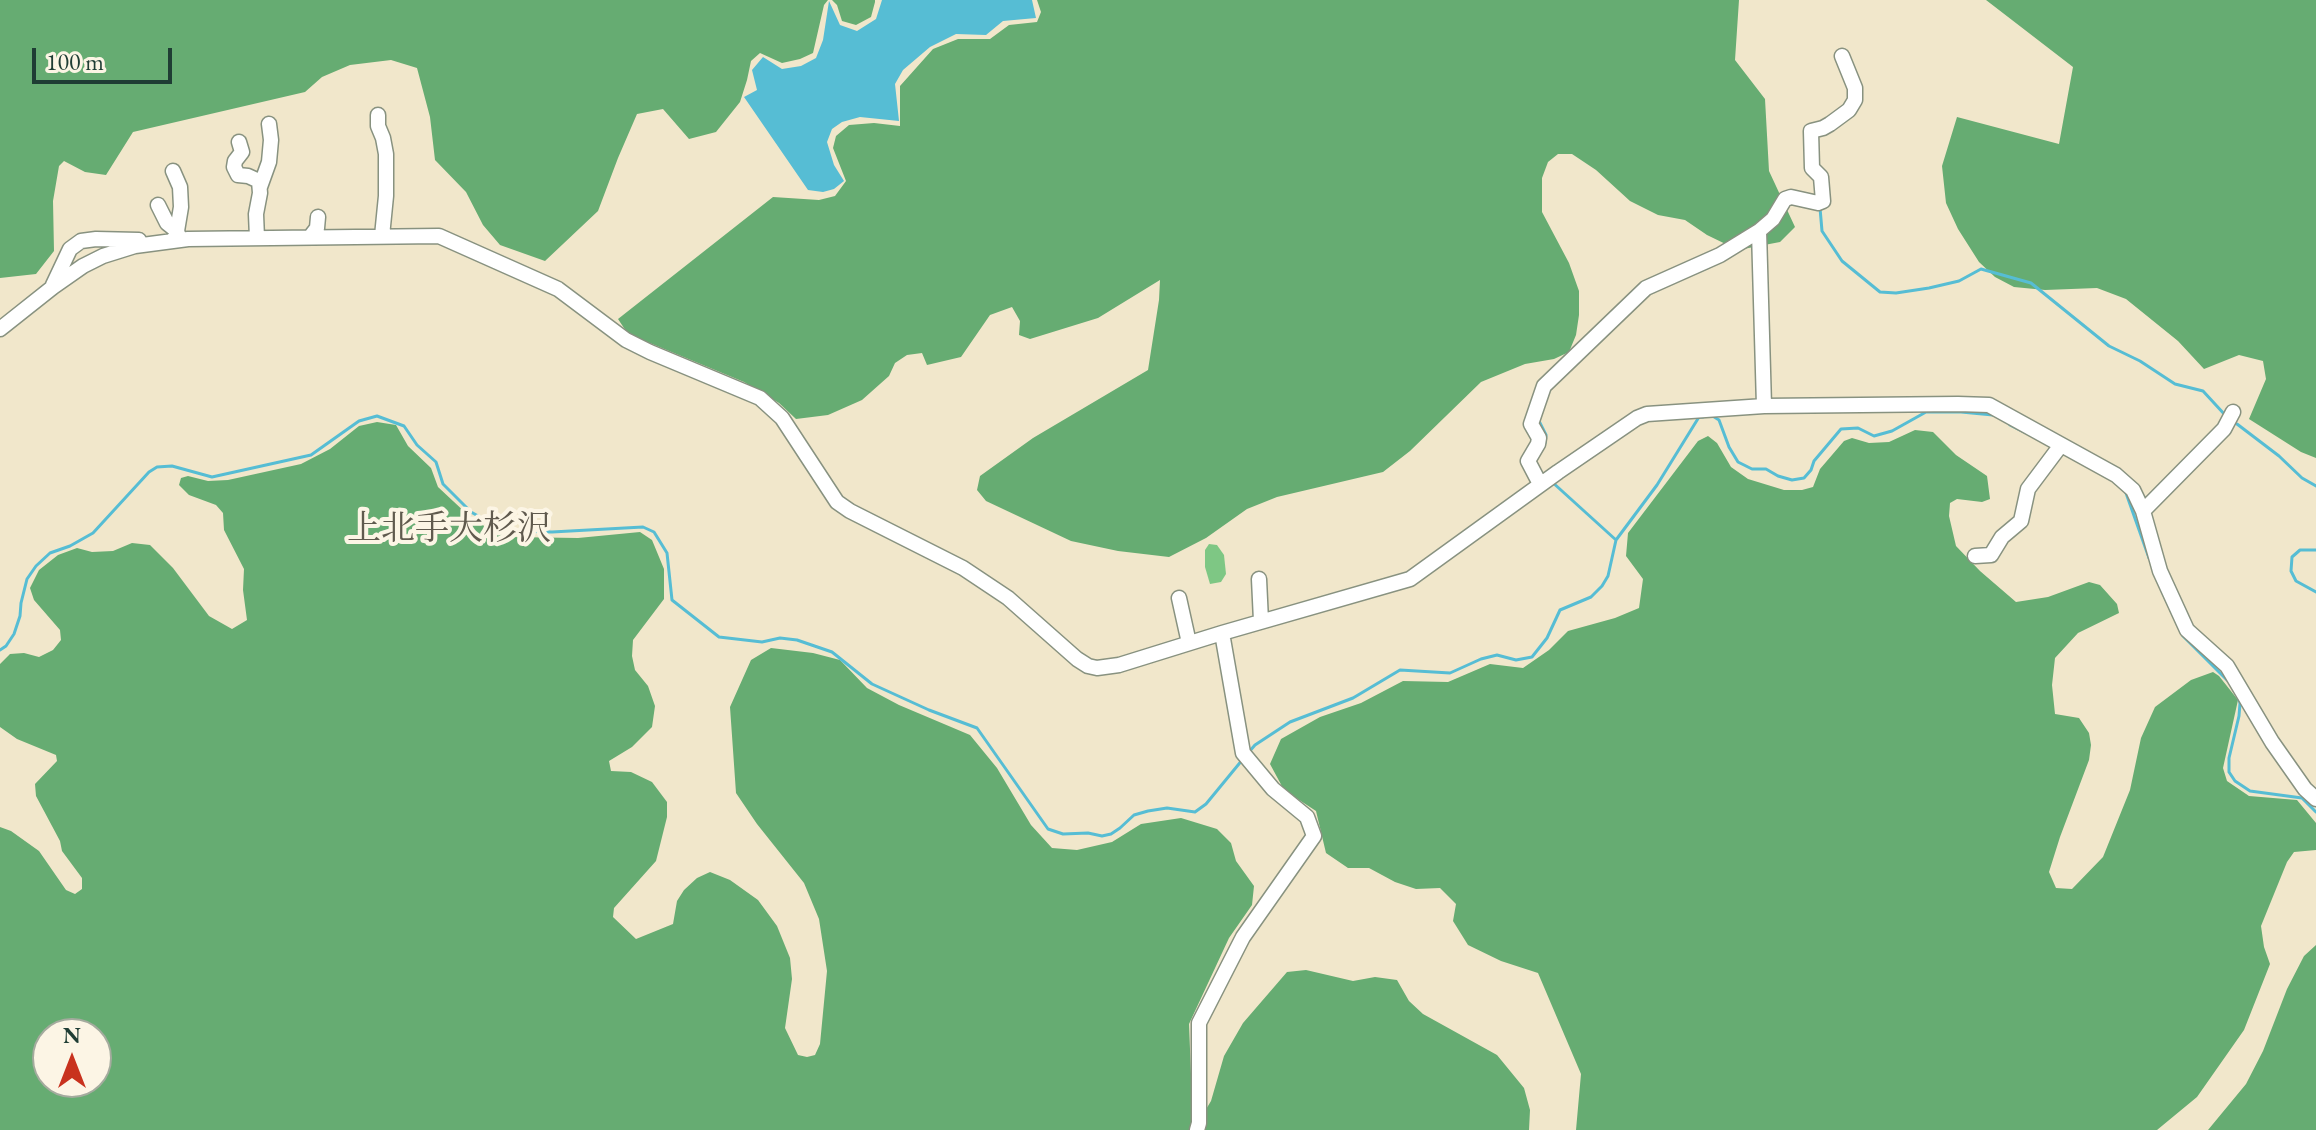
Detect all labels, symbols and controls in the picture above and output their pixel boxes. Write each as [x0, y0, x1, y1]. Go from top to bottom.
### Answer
scale bar [36, 32, 176, 82]
text: 100 m [46, 46, 104, 77]
district label: 上北手大杉沢 [347, 510, 551, 550]
north arrow [32, 1018, 112, 1098]
text: N [63, 1021, 81, 1050]

